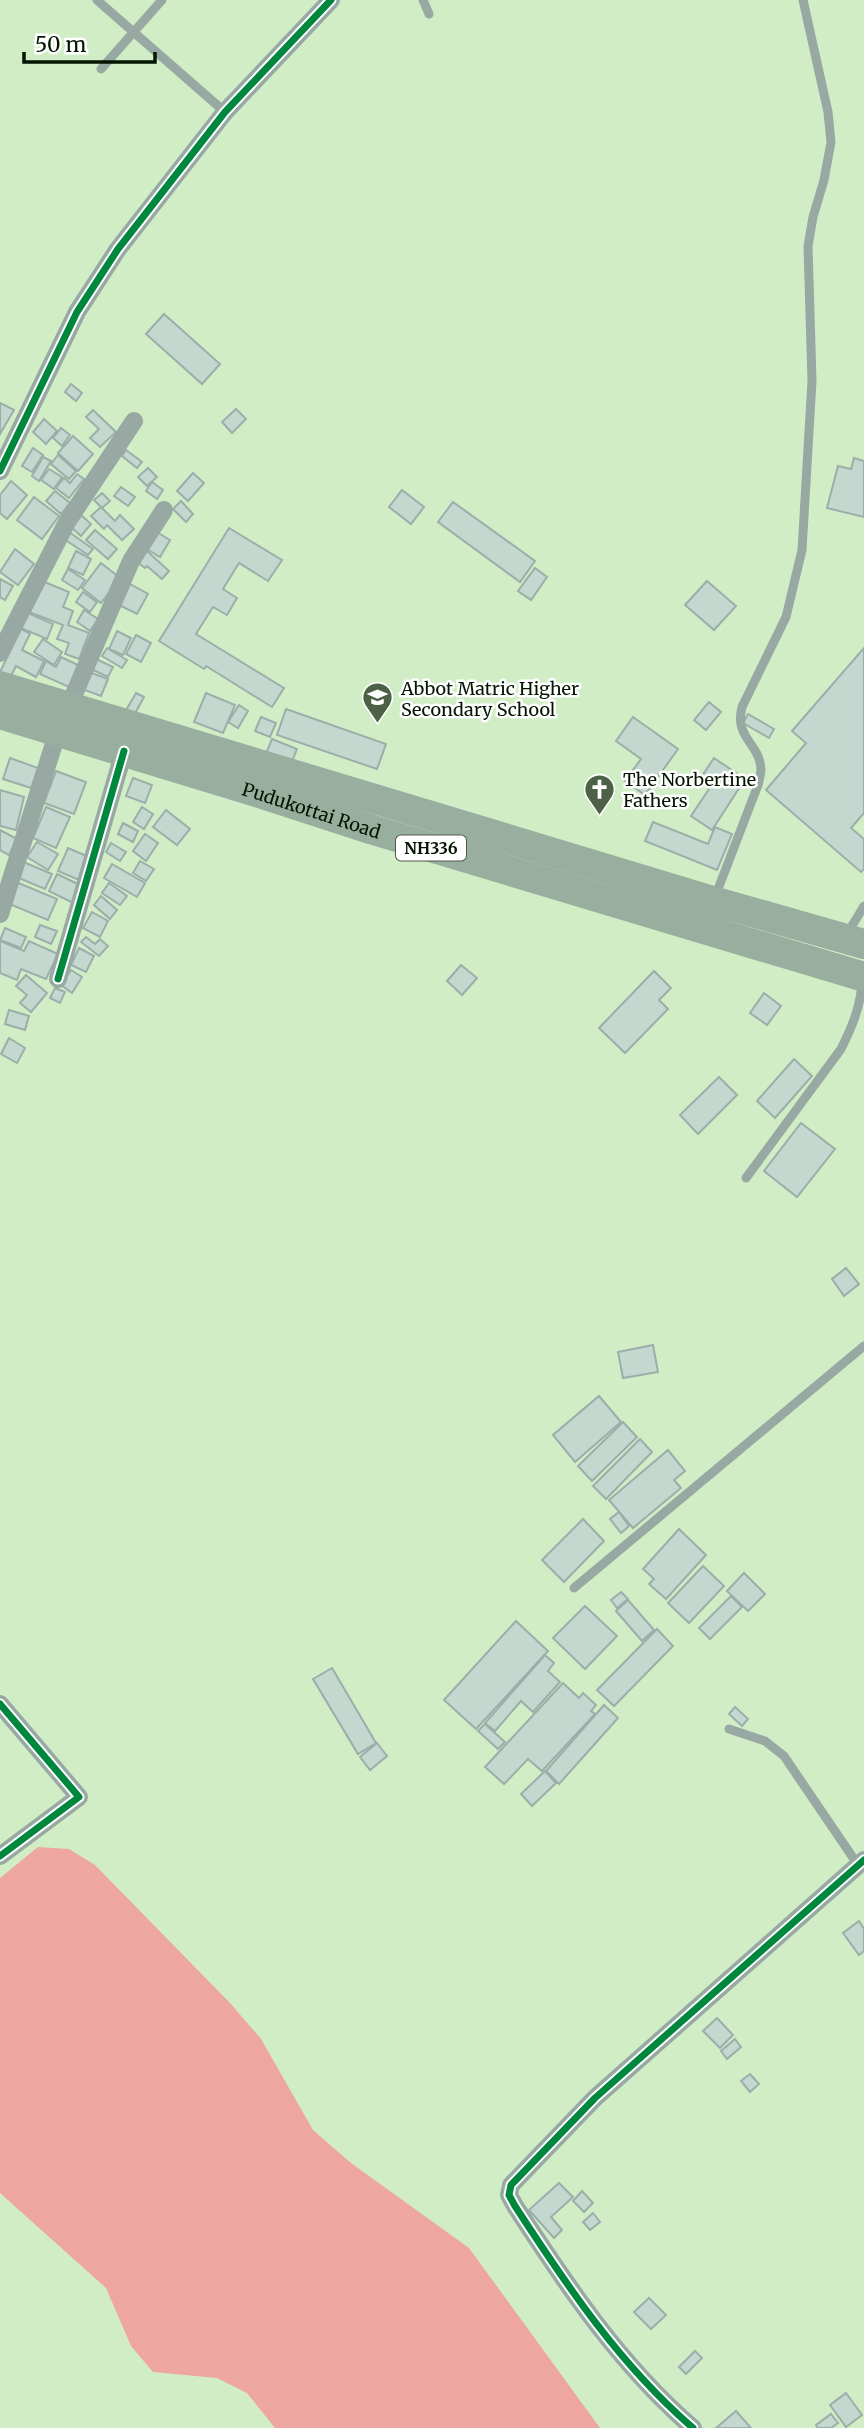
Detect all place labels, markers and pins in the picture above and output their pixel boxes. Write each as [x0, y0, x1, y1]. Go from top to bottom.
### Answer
place label: Abbot Matric Higher Secondary School [400, 677, 579, 721]
school or university icon: Abbot Matric Higher Secondary School [361, 681, 395, 725]
place label: The Norbertine Fathers [623, 768, 756, 812]
church icon: The Norbertine Fathers [583, 772, 617, 816]

